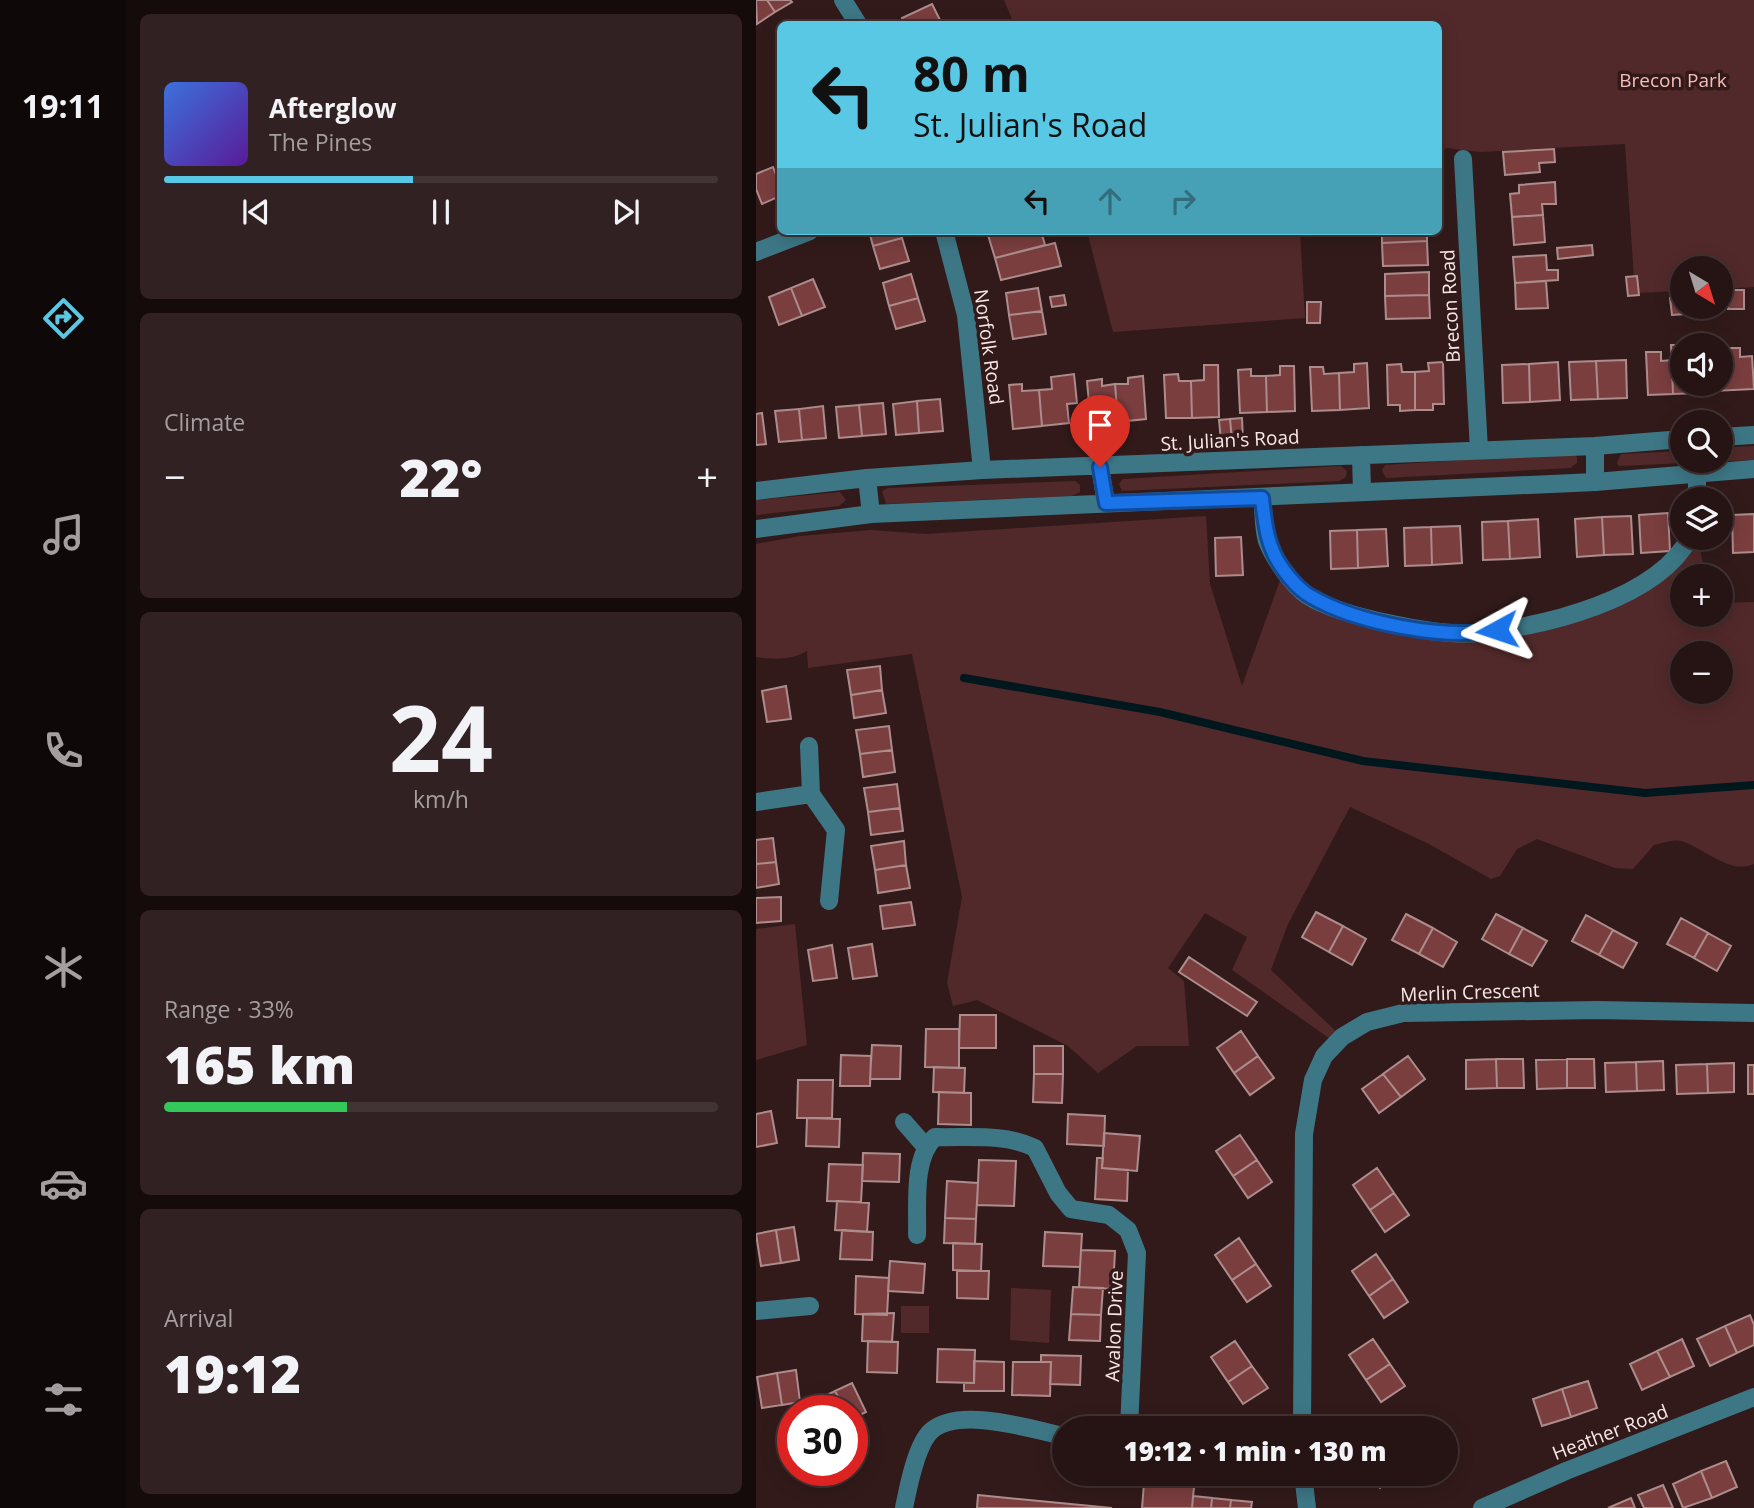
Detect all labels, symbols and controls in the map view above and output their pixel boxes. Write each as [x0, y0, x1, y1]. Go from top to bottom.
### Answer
text: 80 m [913, 40, 1030, 106]
icon: left [798, 49, 889, 140]
park label: Brecon Park [1619, 67, 1727, 93]
text: 19:11 [22, 84, 104, 127]
text: Afterglow [269, 90, 396, 126]
text: St. Julian's Road [913, 103, 1147, 146]
text: The Pines [269, 126, 372, 158]
icon: left [1018, 182, 1056, 220]
icon: ahead [1091, 182, 1129, 220]
icon: right [1164, 182, 1202, 220]
icon: previous [237, 193, 275, 231]
icon: pause [422, 193, 460, 231]
icon: next [607, 193, 645, 231]
street label: Brecon Road [1434, 249, 1466, 363]
north arrow [1670, 256, 1732, 318]
map controls [1670, 256, 1733, 704]
street label: Norfolk Road [968, 288, 1010, 406]
icon: directions [39, 294, 88, 343]
button: sound [1670, 333, 1733, 396]
pin [1070, 395, 1130, 467]
text: Climate [164, 406, 245, 438]
icon: arrive [1081, 406, 1119, 444]
button: search [1670, 410, 1733, 473]
street label: St. Julian's Road [1160, 423, 1300, 457]
text: 22° [400, 441, 482, 512]
text: − [164, 450, 186, 502]
text: + [696, 450, 718, 502]
button: layers [1670, 487, 1733, 550]
icon: music [39, 510, 88, 559]
button: + [1670, 564, 1733, 627]
position arrow [1460, 593, 1534, 667]
button: − [1670, 641, 1733, 704]
text: 24 [389, 675, 493, 799]
icon: phone [39, 726, 88, 775]
text: km/h [413, 783, 469, 815]
icon: climate [39, 943, 88, 992]
street label: Merlin Crescent [1400, 977, 1540, 1007]
text: Range · 33% [164, 993, 294, 1025]
text: 165 km [164, 1028, 355, 1099]
icon: car [39, 1159, 88, 1208]
street label: Avalon Drive [1099, 1270, 1129, 1382]
text: Arrival [164, 1302, 233, 1334]
text: 19:12 [164, 1337, 301, 1408]
icon: filters [39, 1375, 88, 1424]
speed limit sign: 30 [777, 1395, 868, 1486]
street label: Heather Road [1548, 1398, 1672, 1466]
text: 19:12 · 1 min · 130 m [1124, 1433, 1386, 1469]

